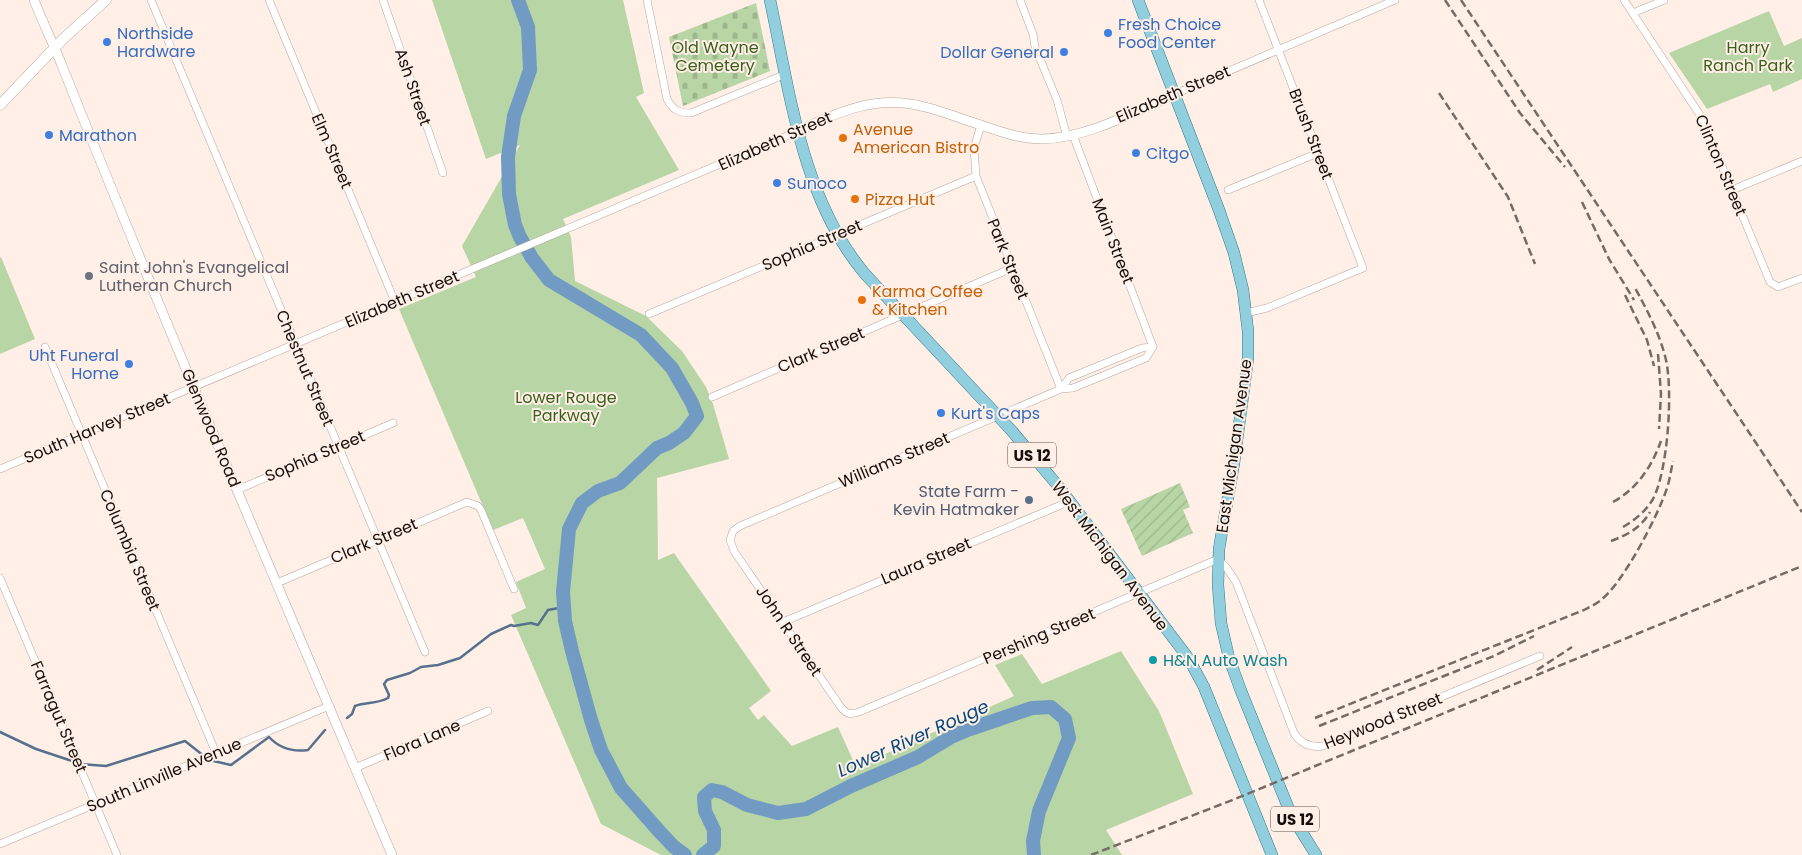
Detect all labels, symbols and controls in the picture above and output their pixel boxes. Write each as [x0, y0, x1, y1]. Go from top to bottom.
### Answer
place label: Fresh Choice Food Center [1118, 13, 1221, 54]
place label: Northside Hardware [117, 22, 196, 63]
marker: Fresh Choice Food Center [1102, 27, 1114, 39]
marker: Northside Hardware [101, 36, 113, 48]
park label: Old Wayne Cemetery [671, 36, 759, 77]
park label: Harry Ranch Park [1703, 36, 1793, 77]
place label: Dollar General [940, 41, 1054, 64]
street label: Ash Street [389, 45, 437, 129]
marker: Dollar General [1058, 46, 1070, 58]
street label: Elizabeth Street [1112, 59, 1234, 128]
street label: Brush Street [1283, 85, 1339, 183]
street label: Elizabeth Street [715, 106, 836, 176]
street label: Elm Street [306, 110, 358, 192]
street label: Clinton Street [1689, 111, 1753, 219]
place label: Avenue American Bistro [853, 118, 979, 159]
place label: Marathon [59, 124, 137, 147]
marker: Marathon [43, 129, 55, 141]
marker: Avenue American Bistro [837, 132, 849, 144]
place label: Citgo [1146, 142, 1189, 165]
marker: Citgo [1130, 147, 1142, 159]
place label: Sunoco [787, 172, 847, 195]
marker: Sunoco [771, 177, 783, 189]
place label: Pizza Hut [865, 188, 935, 211]
marker: Pizza Hut [849, 193, 861, 205]
street label: Main Street [1086, 195, 1140, 287]
street label: Sophia Street [758, 214, 866, 276]
street label: Park Street [981, 215, 1035, 303]
place label: Saint John's Evangelical Lutheran Church [99, 256, 289, 297]
street label: Elizabeth Street [341, 264, 463, 333]
marker: Saint John's Evangelical Lutheran Church [83, 270, 95, 282]
place label: Karma Coffee & Kitchen [872, 280, 983, 321]
marker: Karma Coffee & Kitchen [856, 294, 868, 306]
street label: Chestnut Street [270, 306, 340, 430]
street label: Clark Street [774, 321, 868, 379]
place label: Uht Funeral Home [29, 344, 119, 385]
marker: Uht Funeral Home [123, 358, 135, 370]
street label: East Michigan Avenue [1210, 358, 1258, 534]
street label: Glenwood Road [176, 365, 246, 491]
park label: Lower Rouge Parkway [515, 386, 617, 427]
street label: South Harvey Street [20, 387, 174, 469]
place label: Kurt's Caps [951, 402, 1040, 425]
marker: Kurt's Caps [935, 407, 947, 419]
street label: Sophia Street [261, 425, 369, 487]
street label: Williams Street [835, 426, 953, 494]
road number: US 12 [1008, 442, 1056, 468]
street label: West Michigan Avenue [1046, 476, 1174, 636]
place label: State Farm - Kevin Hatmaker [893, 480, 1019, 521]
street label: Columbia Street [94, 486, 166, 614]
marker: State Farm - Kevin Hatmaker [1023, 494, 1035, 506]
street label: Clark Street [327, 512, 421, 570]
street label: Laura Street [877, 532, 975, 590]
street label: John R Street [750, 581, 828, 681]
street label: Pershing Street [979, 602, 1099, 670]
place label: H&N Auto Wash [1163, 649, 1288, 672]
marker: H&N Auto Wash [1147, 654, 1159, 666]
street label: Farragut Street [25, 657, 93, 777]
street label: Heywood Street [1320, 687, 1446, 755]
water label: Lower River Rouge [833, 693, 993, 783]
street label: Flora Lane [380, 714, 464, 766]
street label: South Linville Avenue [83, 732, 245, 818]
road number: US 12 [1271, 806, 1319, 832]

